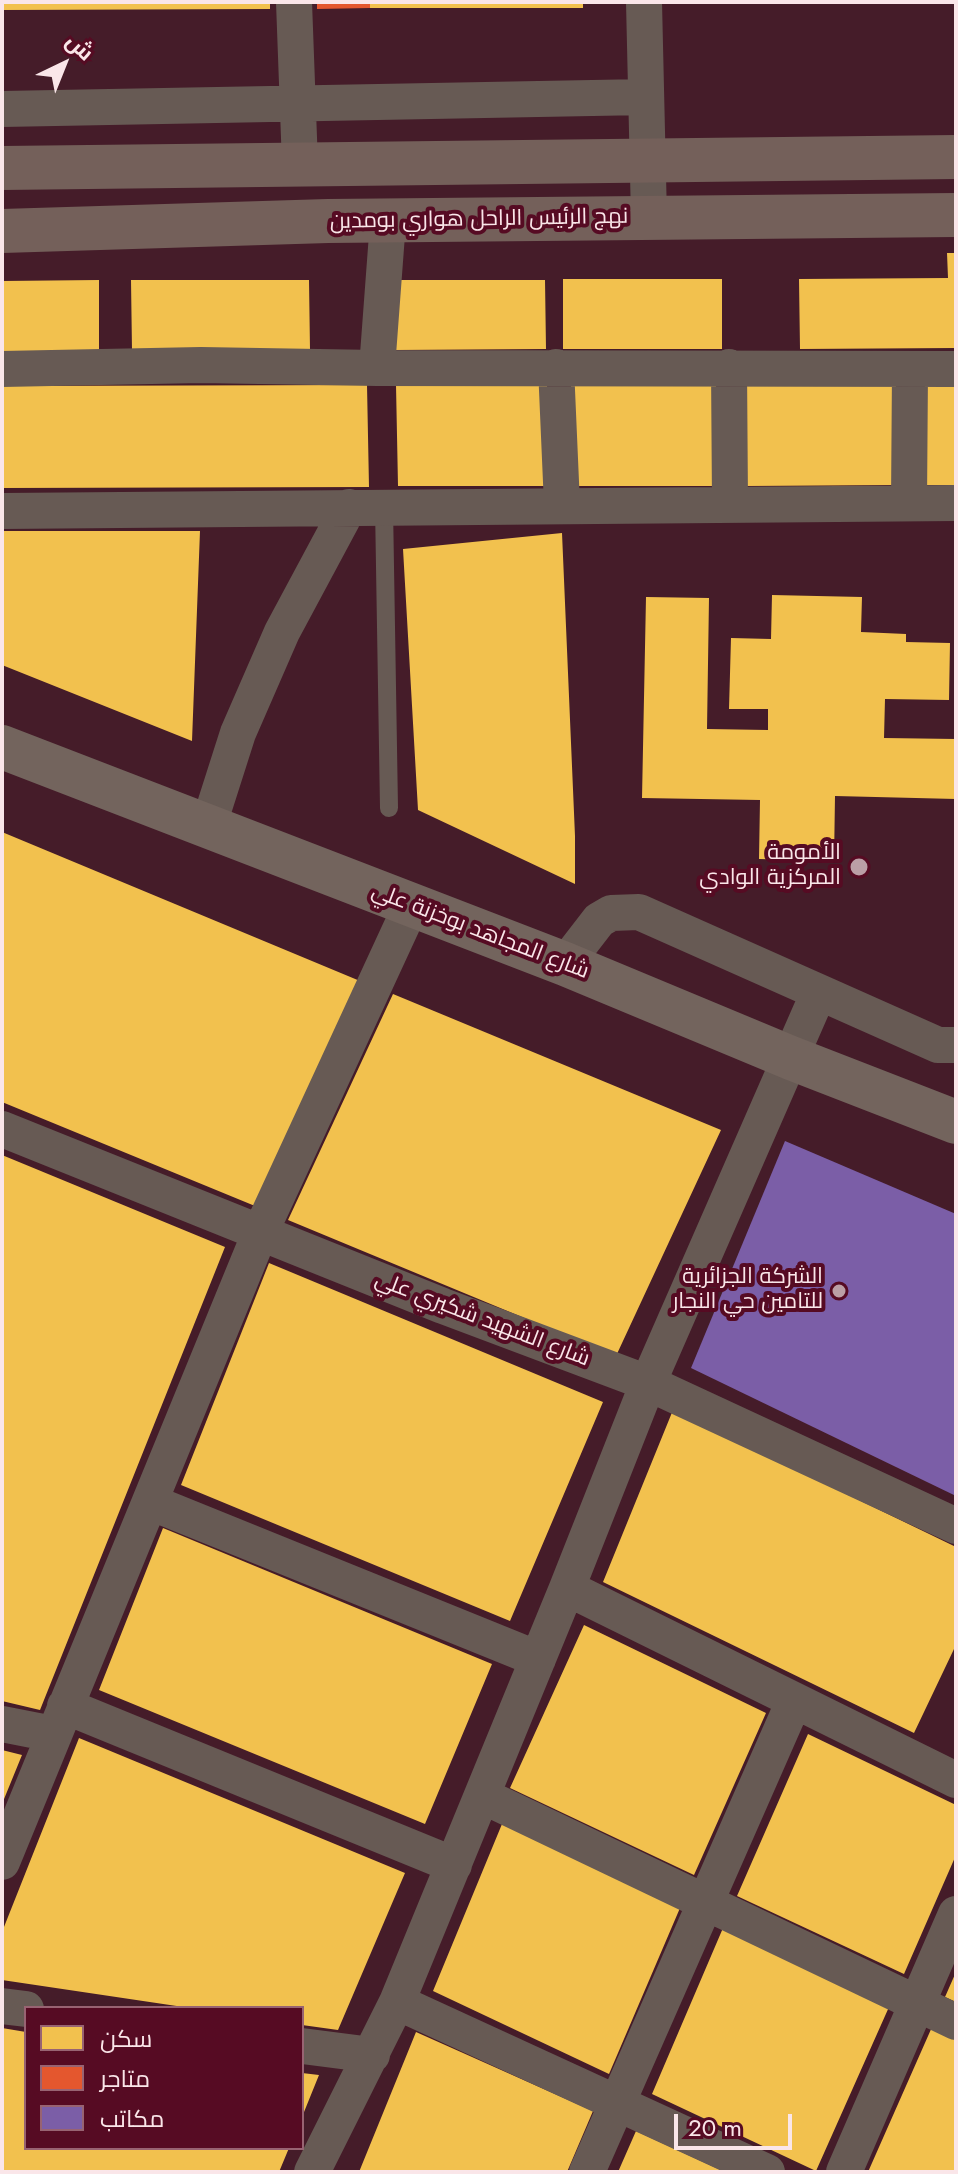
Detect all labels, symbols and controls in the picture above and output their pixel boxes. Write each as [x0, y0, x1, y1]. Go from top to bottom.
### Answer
north arrow [24, 24, 104, 104]
text: ش [59, 25, 102, 68]
street label: نهج الرئيس الراحل هواري بومدين [330, 204, 628, 236]
place label: الأمومة المركزية الوادي [699, 841, 841, 892]
marker: الأمومة المركزية الوادي [848, 856, 870, 878]
street label: شارع المجاهد بوخزنة علي [368, 878, 592, 986]
place label: الشركة الجزائرية للتامين حي النجار [672, 1265, 823, 1316]
street label: شارع الشهيد شكيري علي [371, 1267, 593, 1373]
marker: الشركة الجزائرية للتامين حي النجار [830, 1282, 848, 1300]
legend [24, 2006, 304, 2150]
text: سكن [100, 2021, 152, 2056]
text: متاجر [100, 2061, 150, 2096]
scale bar [678, 2098, 796, 2148]
text: مكاتب [100, 2101, 164, 2136]
text: 20 m [688, 2110, 742, 2145]

